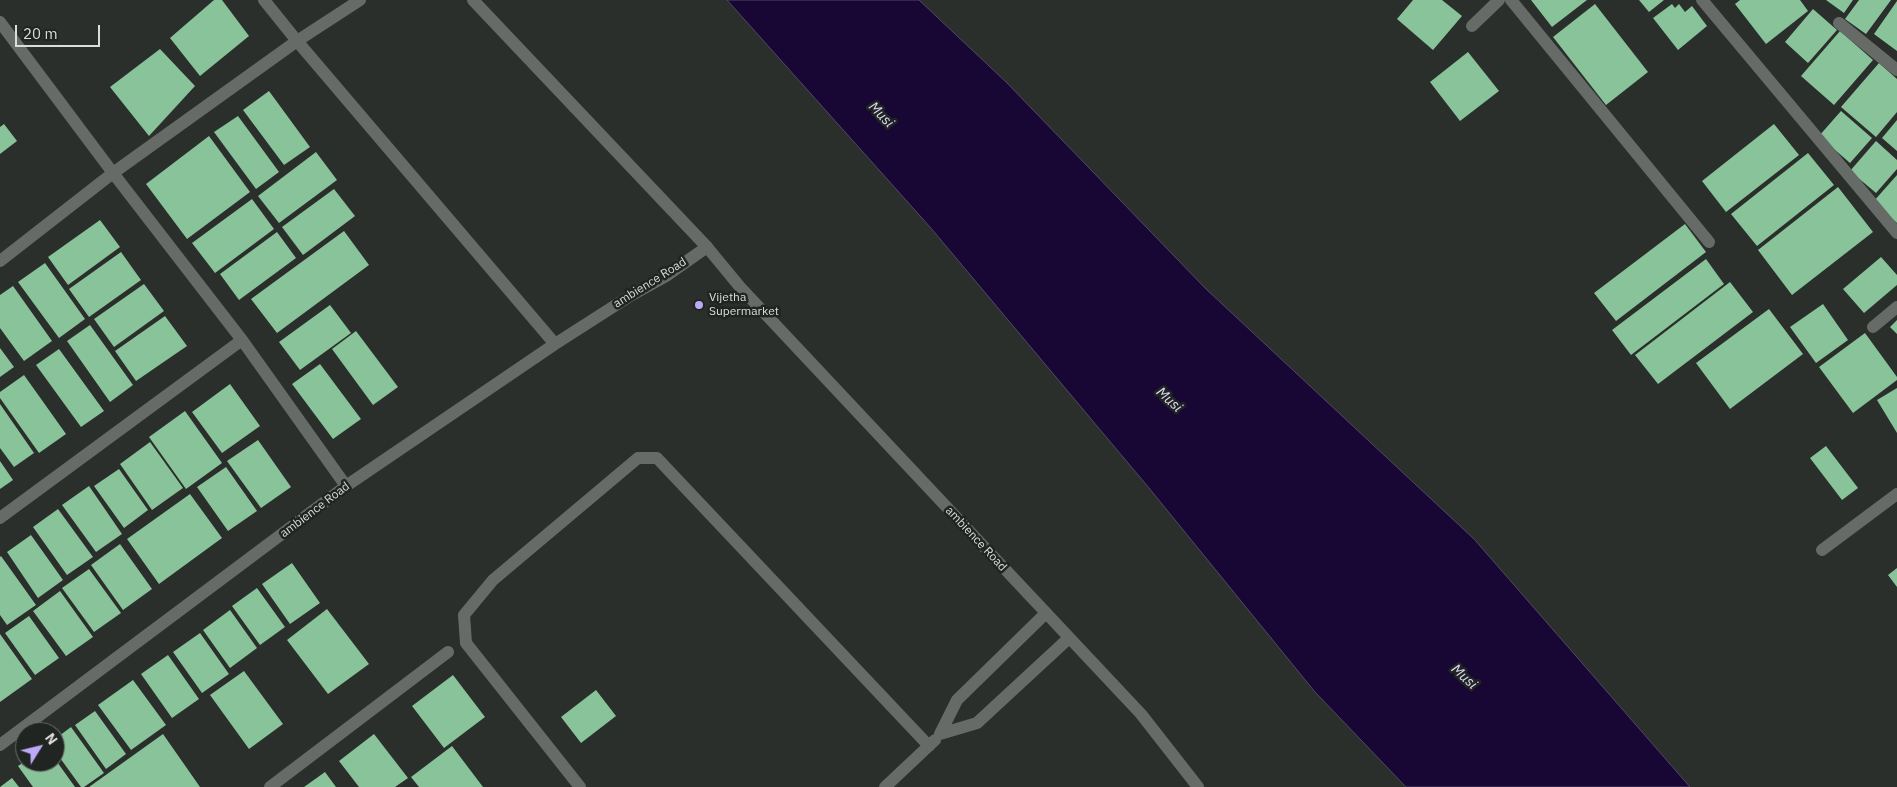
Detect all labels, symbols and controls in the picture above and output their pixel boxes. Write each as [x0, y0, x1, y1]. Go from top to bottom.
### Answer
scale bar [18, 15, 102, 47]
text: 20 m [23, 24, 58, 43]
water label: Musi [865, 99, 897, 131]
street label: ambience Road [611, 255, 689, 311]
place label: Vijetha Supermarket [709, 291, 779, 319]
marker: Vijetha Supermarket [693, 299, 705, 311]
water label: Musi [1153, 384, 1185, 416]
street label: ambience Road [277, 479, 353, 541]
street label: ambience Road [942, 504, 1010, 574]
water label: Musi [1448, 661, 1480, 693]
north arrow [15, 722, 65, 772]
text: N [41, 729, 62, 748]

